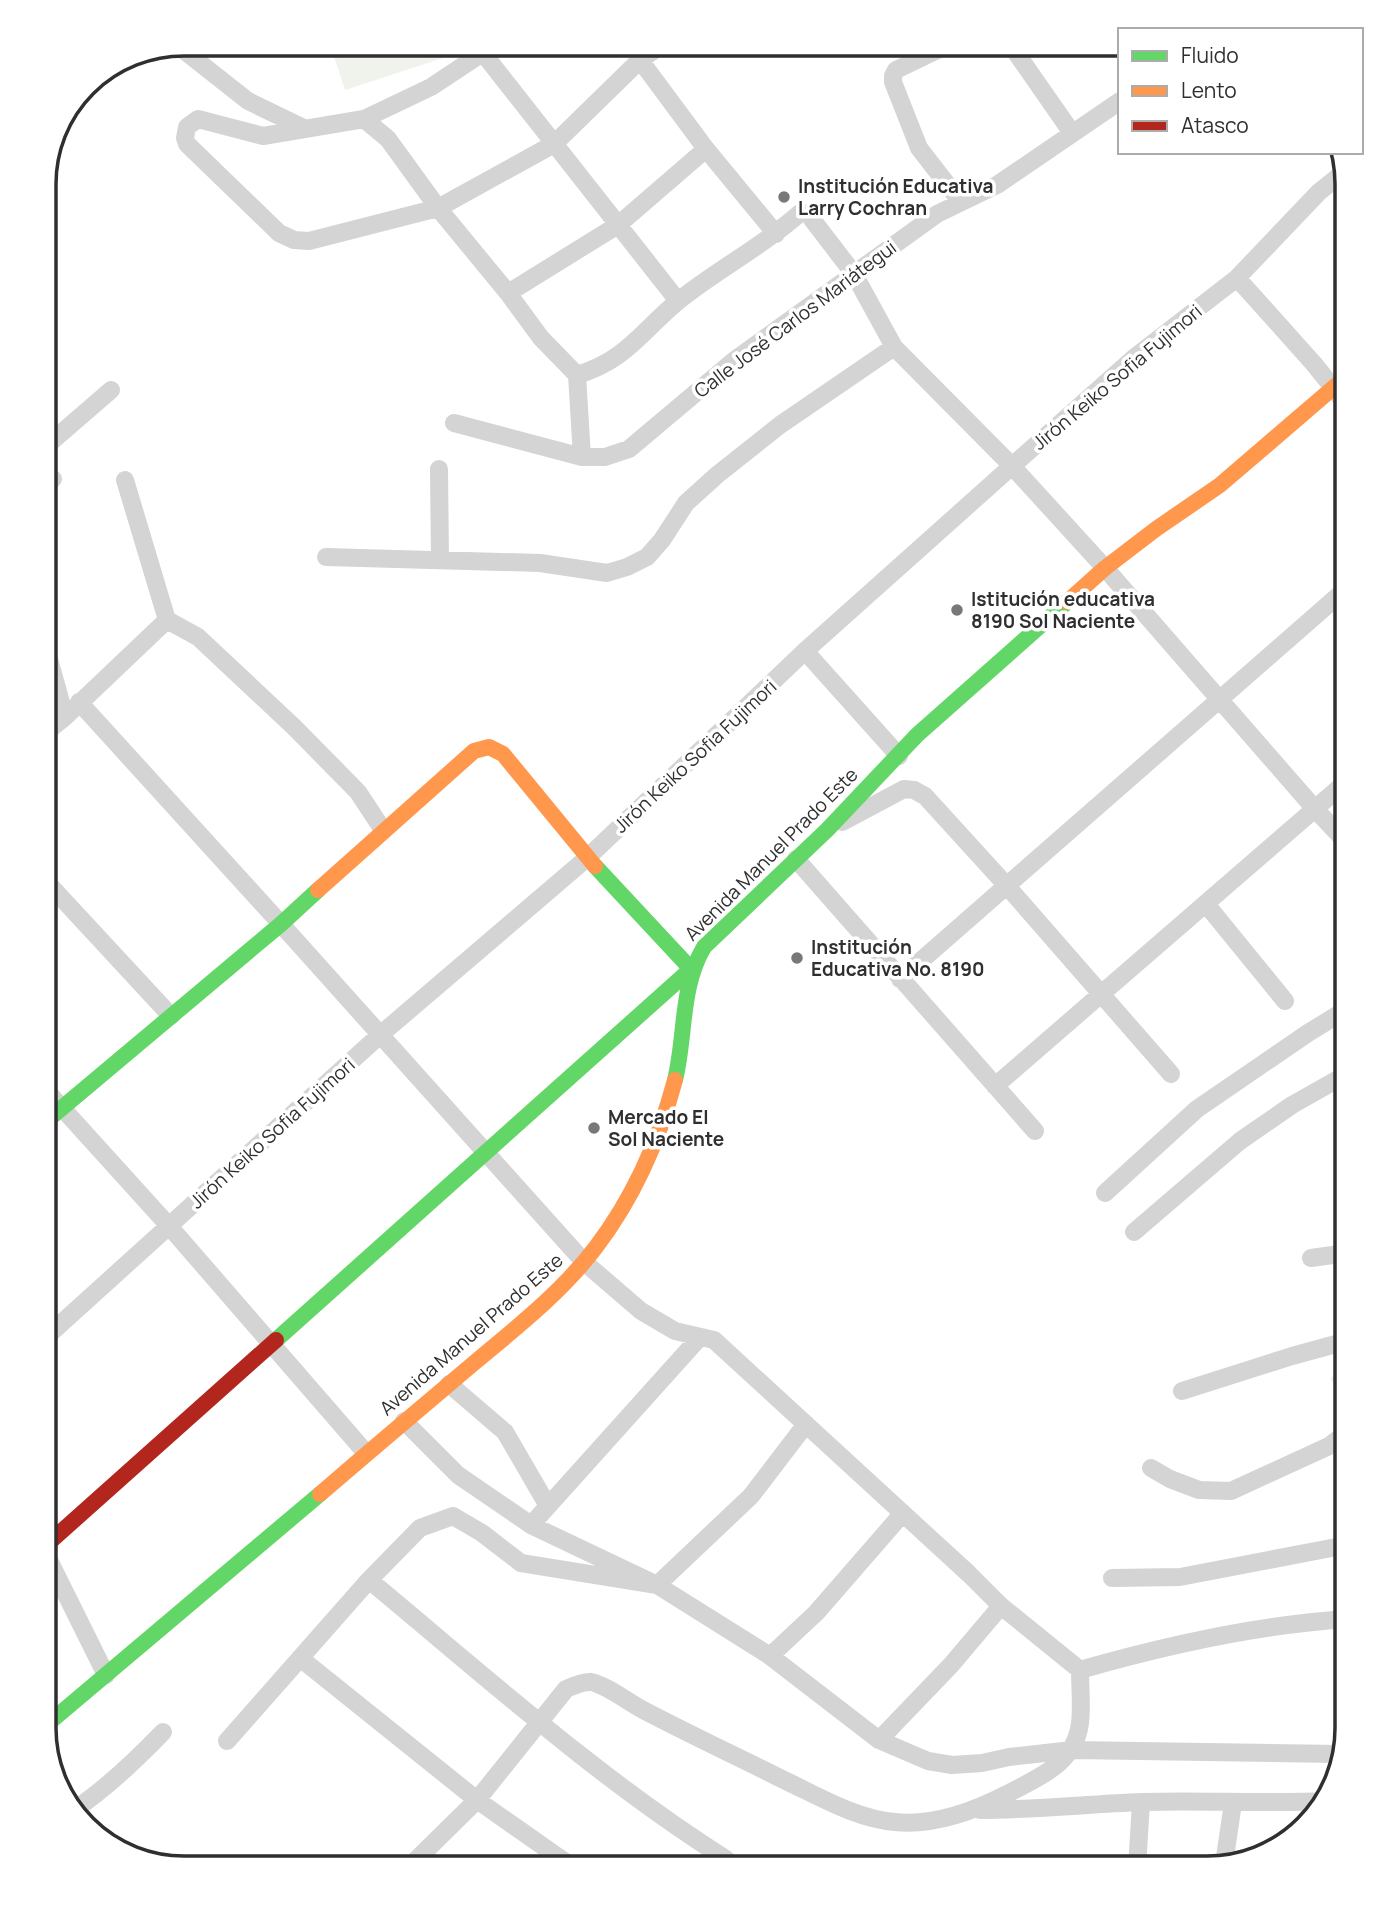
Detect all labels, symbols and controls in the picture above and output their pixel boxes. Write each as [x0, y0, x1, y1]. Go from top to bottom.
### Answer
legend [1118, 28, 1363, 154]
text: Fluido [1181, 41, 1239, 69]
text: Lento [1181, 76, 1237, 104]
text: Atasco [1181, 111, 1249, 139]
place label: Institución Educativa Larry Cochran [798, 173, 993, 221]
marker: Institución Educativa Larry Cochran [776, 189, 792, 205]
street label: Calle José Carlos Mariátegui [689, 234, 901, 404]
street label: Jirón Keiko Sofia Fujimori [1027, 298, 1207, 456]
place label: Istitución educativa 8190 Sol Naciente [971, 586, 1155, 634]
marker: Istitución educativa 8190 Sol Naciente [949, 602, 965, 618]
street label: Jirón Keiko Sofia Fujimori [608, 674, 782, 838]
street label: Avenida Manuel Prado Este [679, 762, 863, 946]
place label: Institución Educativa No. 8190 [811, 934, 985, 982]
marker: Institución Educativa No. 8190 [789, 950, 805, 966]
street label: Jirón Keiko Sofia Fujimori [184, 1052, 360, 1214]
place label: Mercado El Sol Naciente [608, 1104, 724, 1152]
marker: Mercado El Sol Naciente [586, 1120, 602, 1136]
street label: Avenida Manuel Prado Este [374, 1247, 568, 1421]

